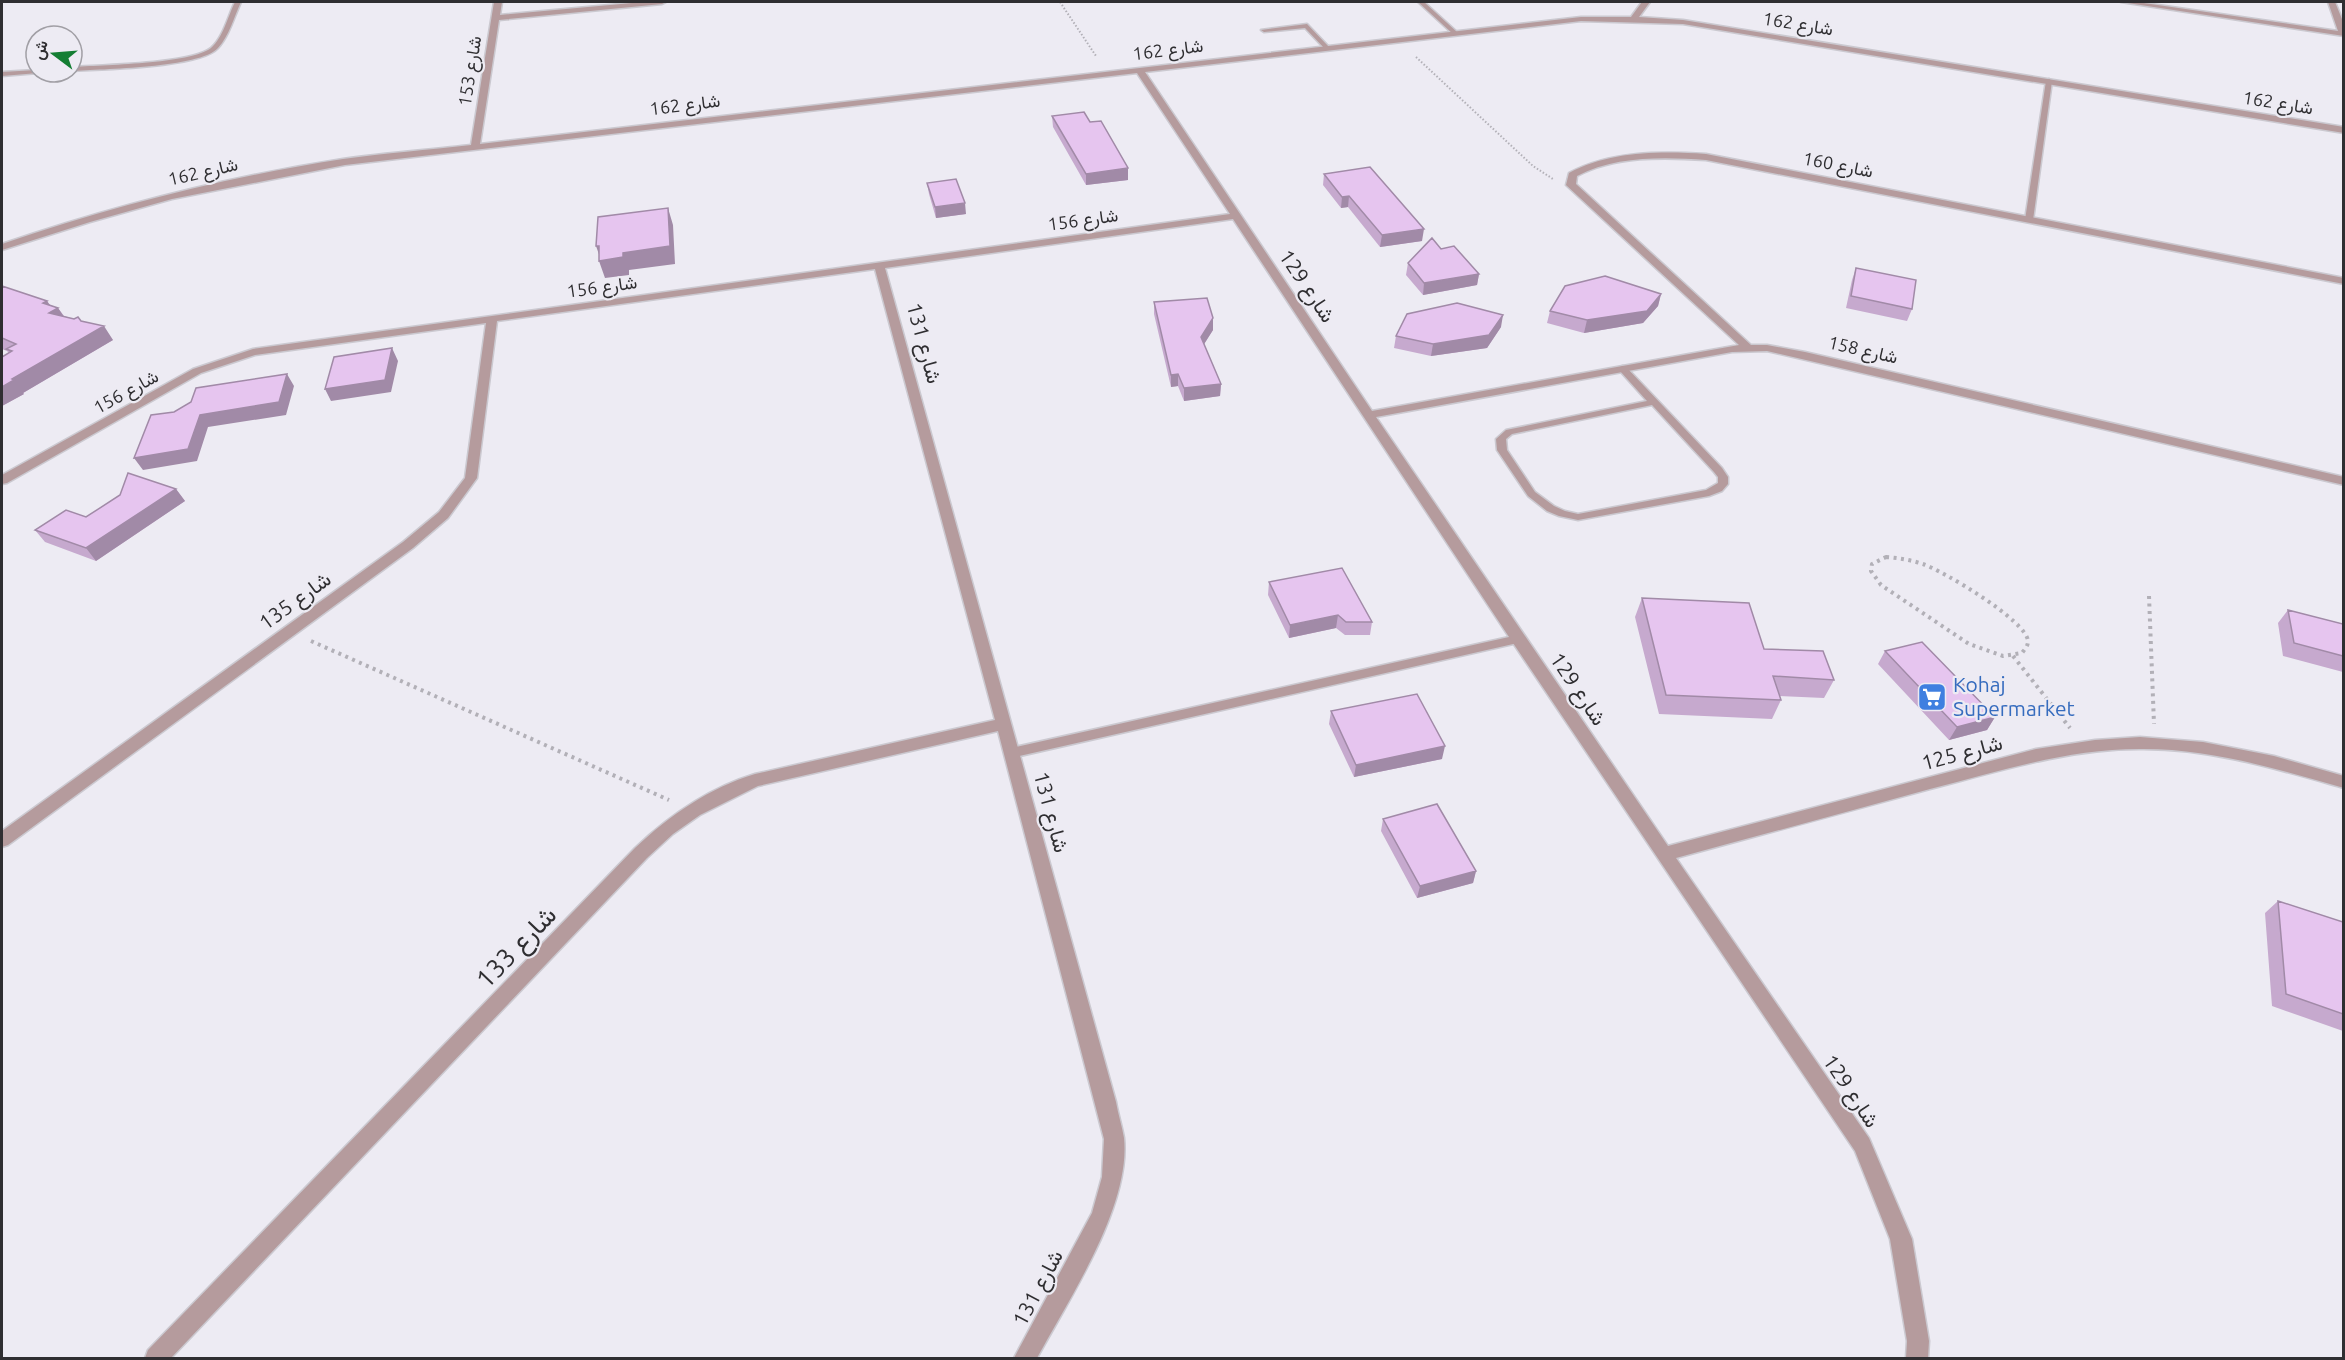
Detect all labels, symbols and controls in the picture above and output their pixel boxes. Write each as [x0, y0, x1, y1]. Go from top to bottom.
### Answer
street label: شارع 162 [1761, 8, 1835, 41]
north arrow [24, 24, 84, 84]
street label: شارع 153 [454, 34, 487, 108]
street label: شارع 162 [1132, 35, 1205, 66]
text: ش [28, 38, 52, 62]
street label: شارع 162 [2241, 87, 2315, 120]
street label: شارع 162 [649, 90, 722, 121]
street label: شارع 160 [1801, 147, 1875, 184]
street label: شارع 162 [166, 153, 240, 192]
street label: شارع 156 [1046, 204, 1120, 237]
street label: شارع 129 [1272, 244, 1341, 328]
street label: شارع 156 [565, 271, 639, 304]
street label: شارع 131 [900, 300, 947, 387]
street label: شارع 158 [1826, 331, 1900, 370]
street label: شارع 156 [90, 365, 163, 420]
street label: شارع 135 [254, 566, 337, 637]
street label: شارع 129 [1543, 647, 1612, 731]
place label: Kohaj Supermarket [1953, 672, 2075, 720]
supermarket icon: Kohaj Supermarket [1916, 681, 1948, 713]
street label: شارع 125 [1919, 730, 2006, 777]
street label: شارع 131 [1027, 769, 1074, 856]
street label: شارع 133 [470, 900, 564, 996]
street label: شارع 129 [1816, 1049, 1885, 1133]
street label: شارع 131 [1007, 1245, 1070, 1331]

